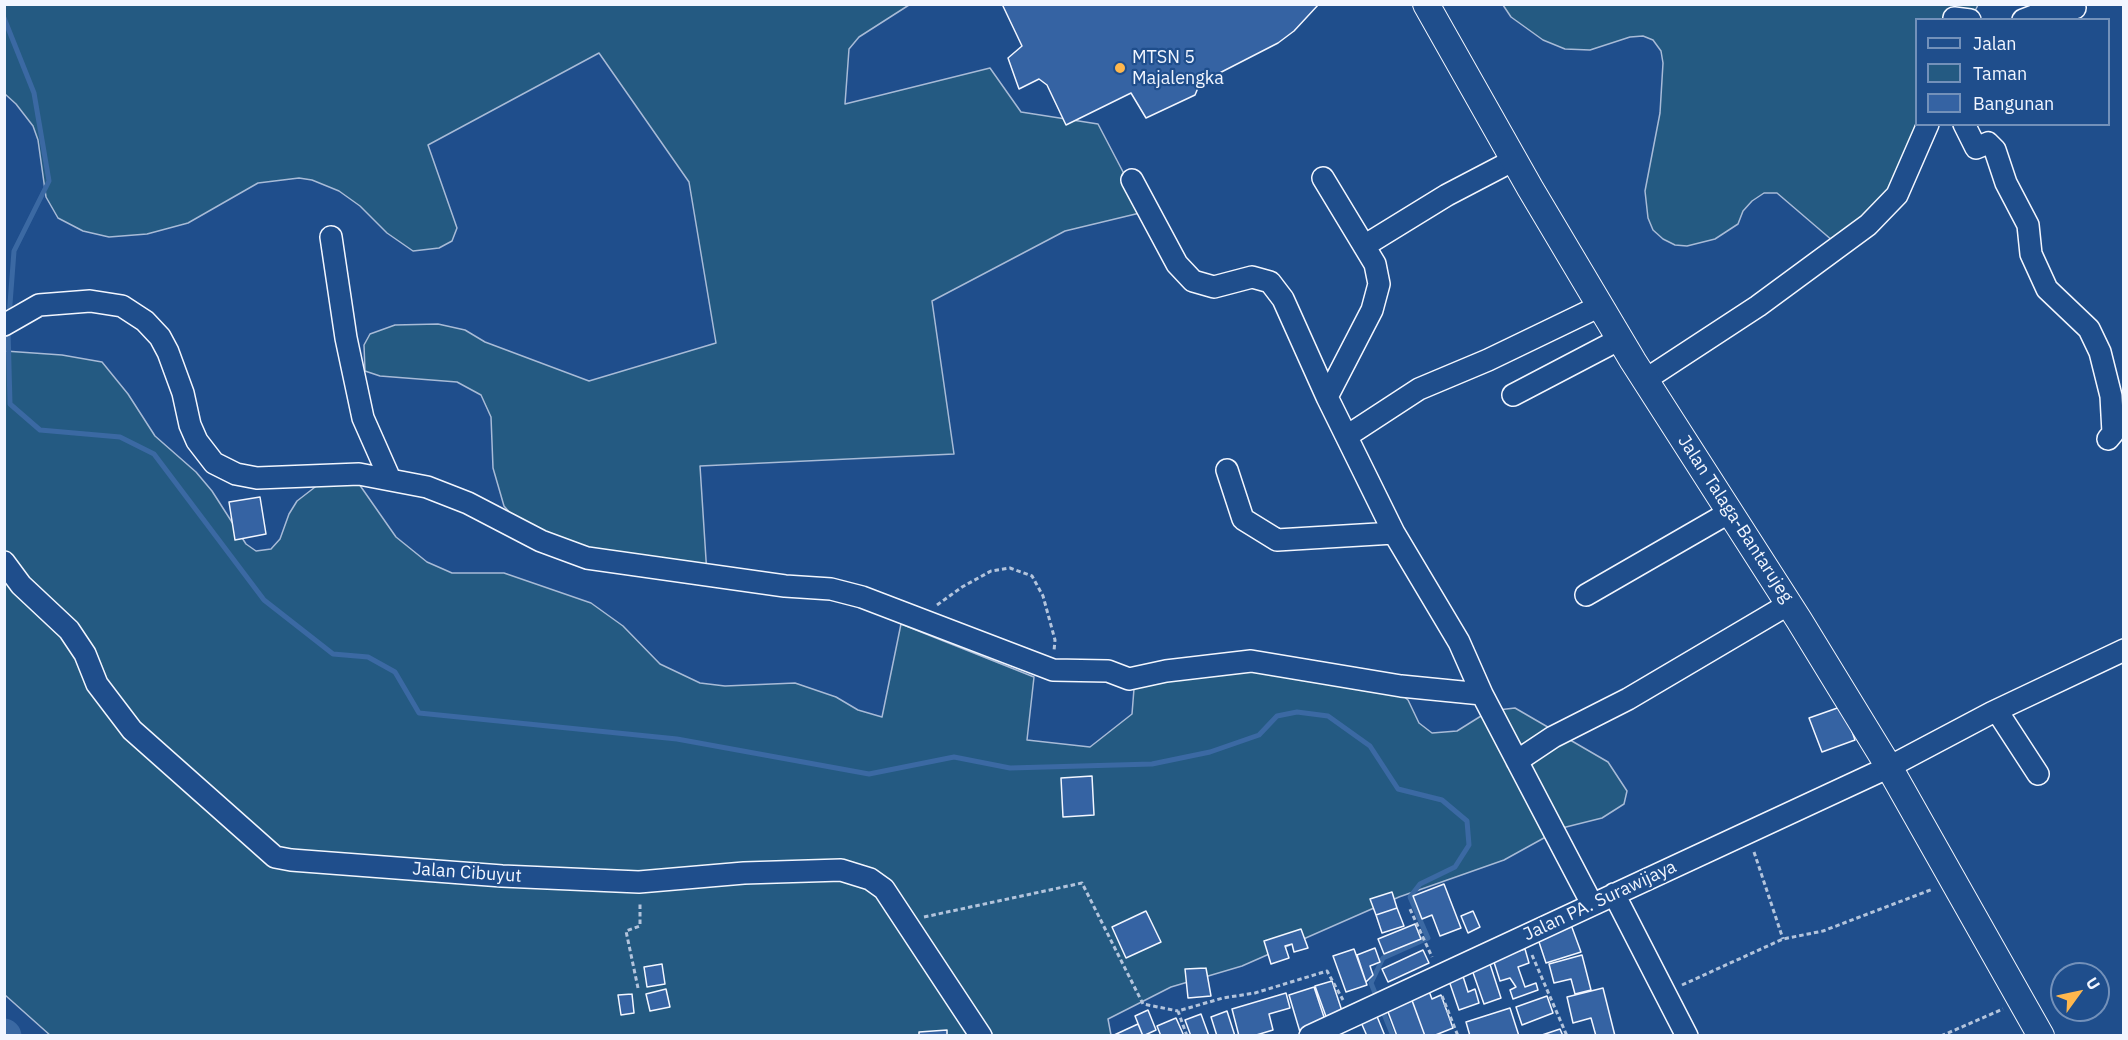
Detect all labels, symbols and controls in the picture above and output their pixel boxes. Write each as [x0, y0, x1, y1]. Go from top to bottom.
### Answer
legend [1915, 18, 2110, 126]
text: Jalan [1973, 32, 2017, 55]
place label: MTSN 5 Majalengka [1132, 47, 1224, 90]
marker: MTSN 5 Majalengka [1113, 61, 1127, 75]
text: Taman [1973, 62, 2027, 85]
text: Bangunan [1973, 92, 2054, 115]
street label: Jalan Talaga-Bantarujeg [1673, 431, 1797, 607]
street label: Jalan PA. Surawijaya [1520, 856, 1680, 946]
street label: Jalan Cibuyut [412, 858, 522, 888]
north arrow [2050, 962, 2110, 1022]
text: U [2082, 973, 2105, 993]

